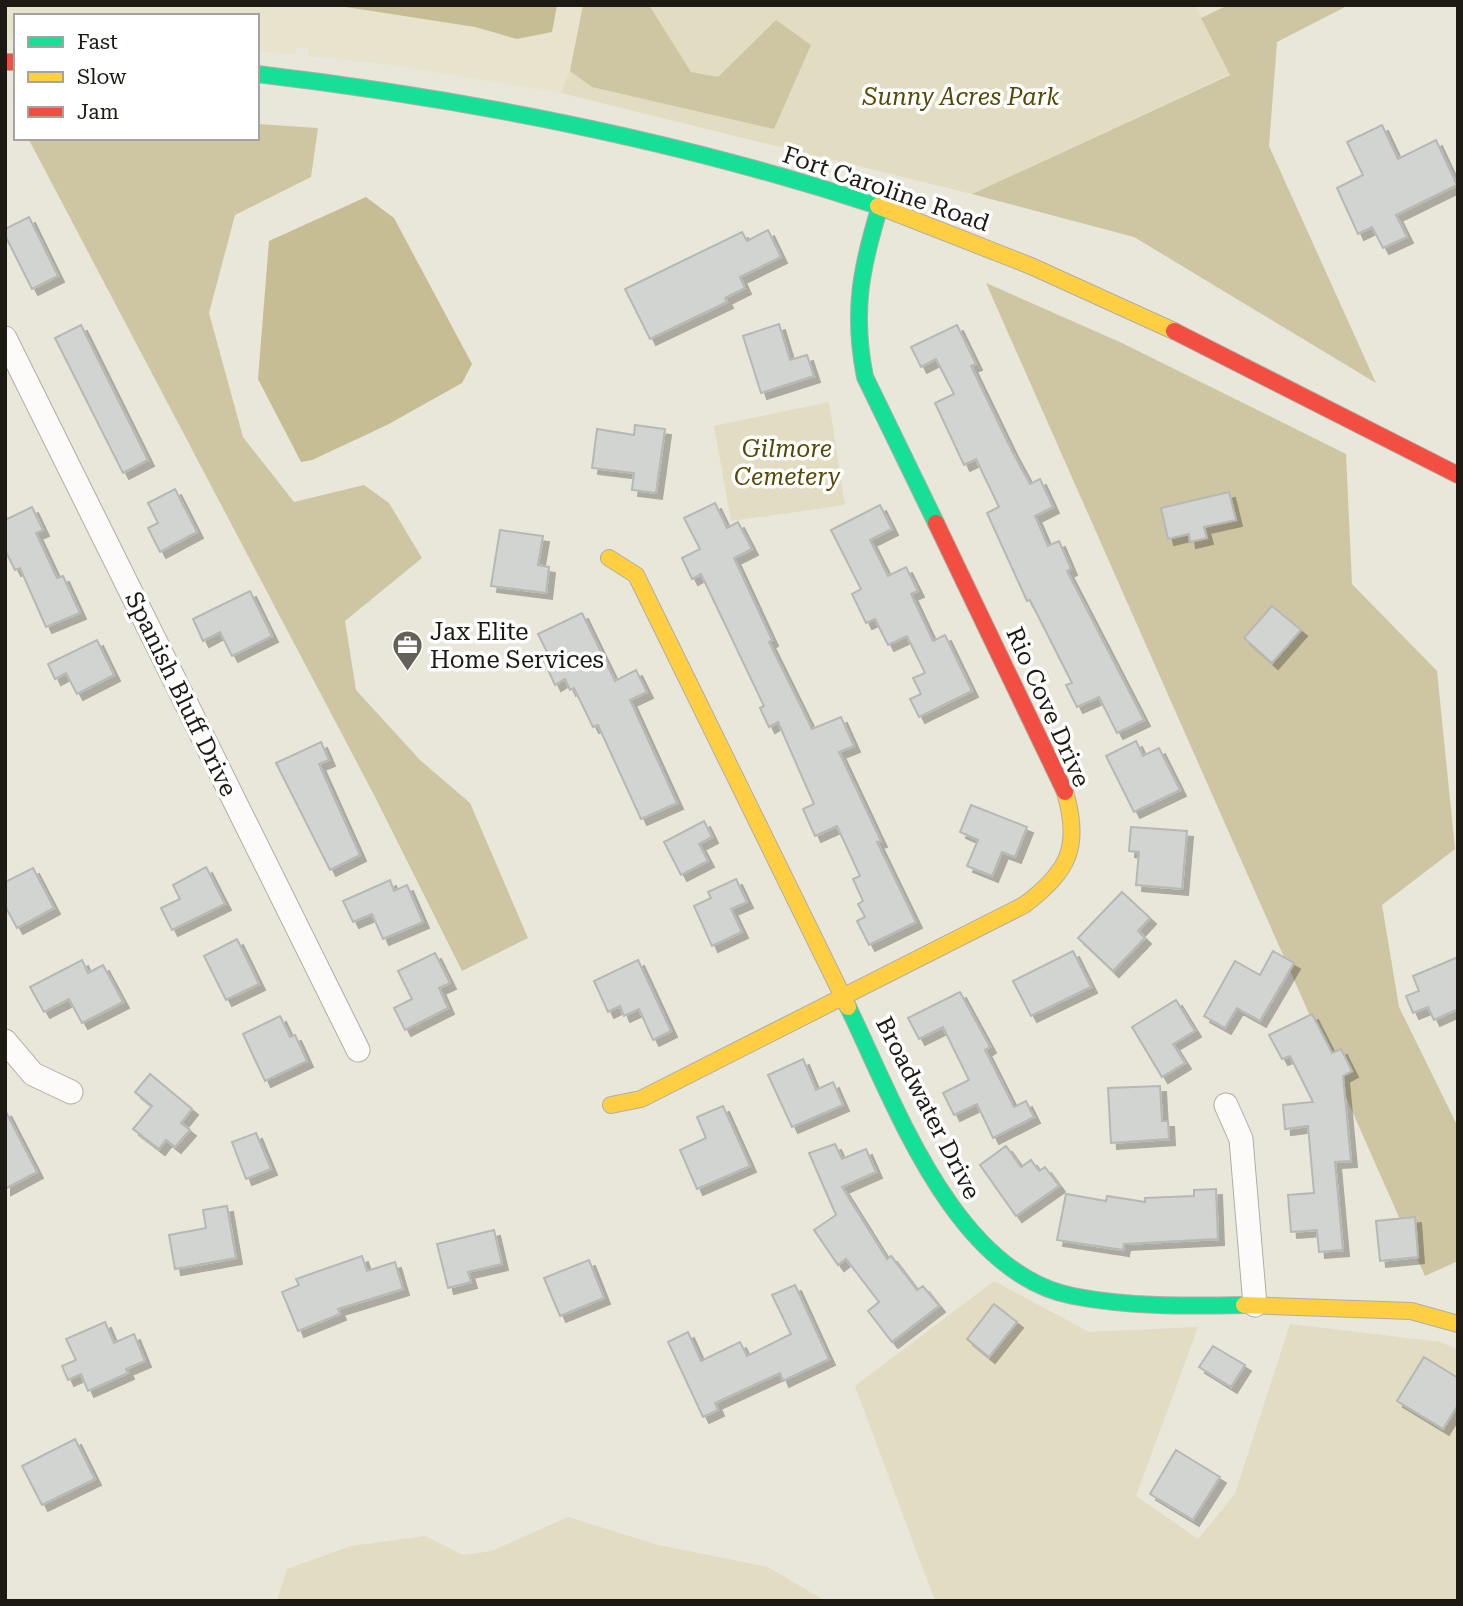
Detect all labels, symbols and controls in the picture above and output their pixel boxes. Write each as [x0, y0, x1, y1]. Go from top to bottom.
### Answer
legend [14, 14, 259, 140]
text: Fast [77, 30, 118, 54]
text: Slow [77, 65, 127, 89]
park label: Sunny Acres Park [862, 83, 1059, 111]
text: Jam [77, 100, 119, 124]
street label: Fort Caroline Road [779, 140, 993, 238]
park label: Gilmore Cemetery [734, 435, 841, 491]
street label: Spanish Bluff Drive [119, 587, 243, 801]
place label: Jax Elite Home Services [430, 618, 604, 674]
street label: Rio Cove Drive [1000, 623, 1096, 791]
office icon: Jax Elite Home Services [390, 629, 424, 673]
street label: Broadwater Drive [870, 1012, 986, 1204]

